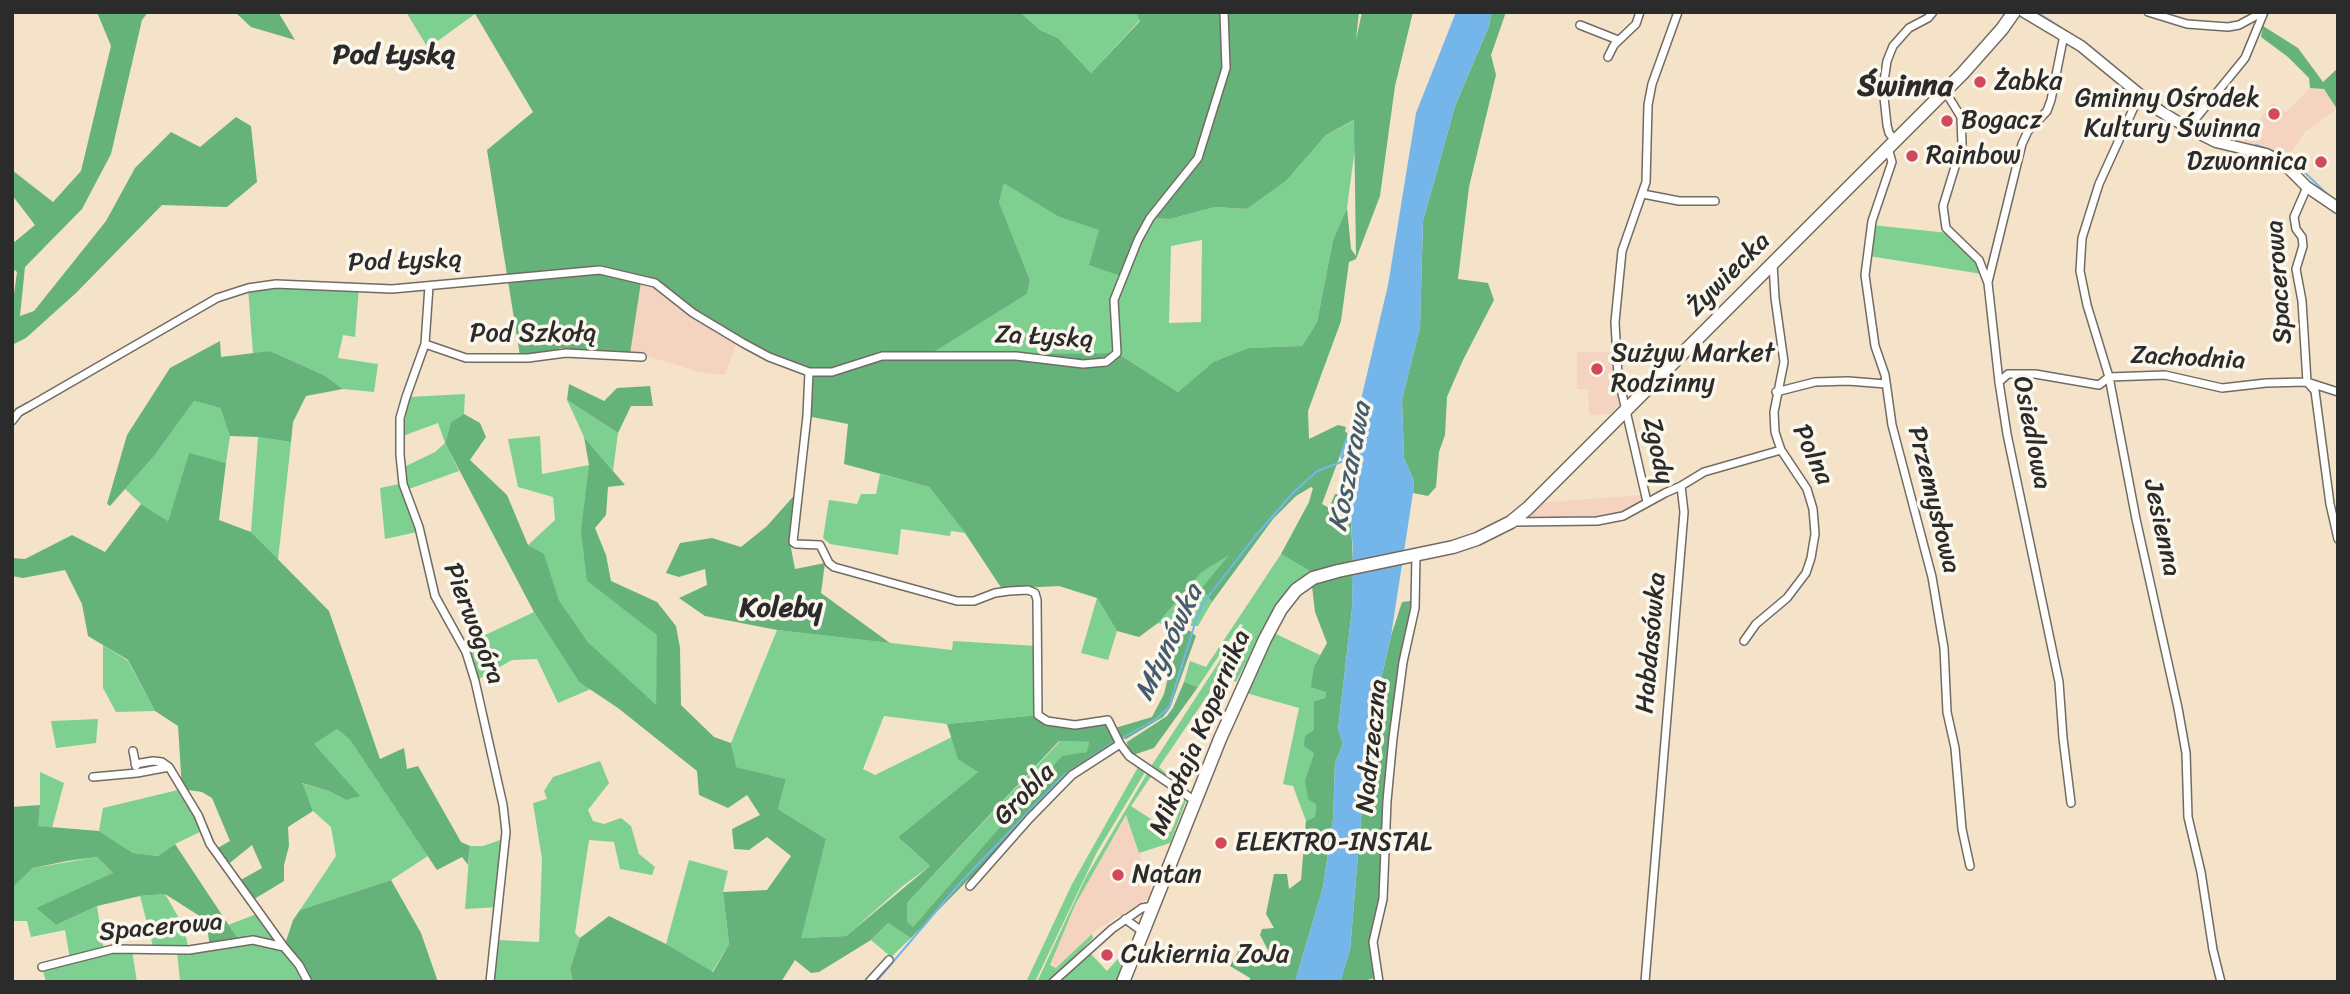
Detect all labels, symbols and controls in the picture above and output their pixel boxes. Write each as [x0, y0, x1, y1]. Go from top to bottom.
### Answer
district label: Pod Łyską [333, 39, 455, 73]
place label: Żabka [1994, 66, 2062, 98]
district label: Świnna [1857, 69, 1953, 105]
marker: Żabka [1972, 74, 1988, 90]
place label: Gminny Ośrodek Kultury Świnna [2075, 83, 2260, 144]
place label: Bogacz [1961, 105, 2042, 137]
marker: Gminny Ośrodek Kultury Świnna [2266, 106, 2282, 122]
marker: Bogacz [1939, 113, 1955, 129]
place label: Rainbow [1926, 140, 2021, 172]
place label: Dzwonnica [2187, 146, 2307, 178]
marker: Rainbow [1904, 148, 1920, 164]
marker: Dzwonnica [2313, 154, 2329, 170]
street label: Spacerowa [2260, 219, 2300, 345]
street label: Żywiecka [1681, 227, 1777, 323]
street label: Pod Łyską [348, 244, 462, 280]
street label: Pod Szkołą [470, 318, 596, 350]
street label: Za Łyską [994, 320, 1094, 356]
place label: Sużyw Market Rodzinny [1611, 338, 1774, 400]
street label: Zachodnia [2130, 340, 2246, 378]
marker: Sużyw Market Rodzinny [1589, 361, 1605, 377]
street label: Osiedlowa [2005, 374, 2057, 492]
water label: Koszarawa [1322, 400, 1380, 534]
street label: Zgody [1635, 415, 1679, 487]
street label: Polna [1784, 420, 1840, 490]
street label: Przemysłowa [1900, 423, 1966, 577]
street label: Jesienna [2136, 477, 2186, 579]
street label: Pierwogóra [436, 559, 510, 689]
street label: Habdasówka [1630, 571, 1674, 715]
water label: Młynówka [1129, 580, 1211, 706]
district label: Koleby [740, 592, 822, 626]
street label: Mikołaja Kopernika [1144, 626, 1258, 840]
street label: Nadrzeczna [1351, 678, 1395, 814]
street label: Grobla [988, 757, 1062, 833]
place label: ELEKTRO-INSTAL [1235, 827, 1432, 859]
marker: ELEKTRO-INSTAL [1213, 835, 1229, 851]
place label: Natan [1132, 859, 1201, 891]
marker: Natan [1110, 867, 1126, 883]
street label: Spacerowa [98, 907, 224, 949]
place label: Cukiernia ZoJa [1121, 939, 1289, 971]
marker: Cukiernia ZoJa [1099, 947, 1115, 963]

